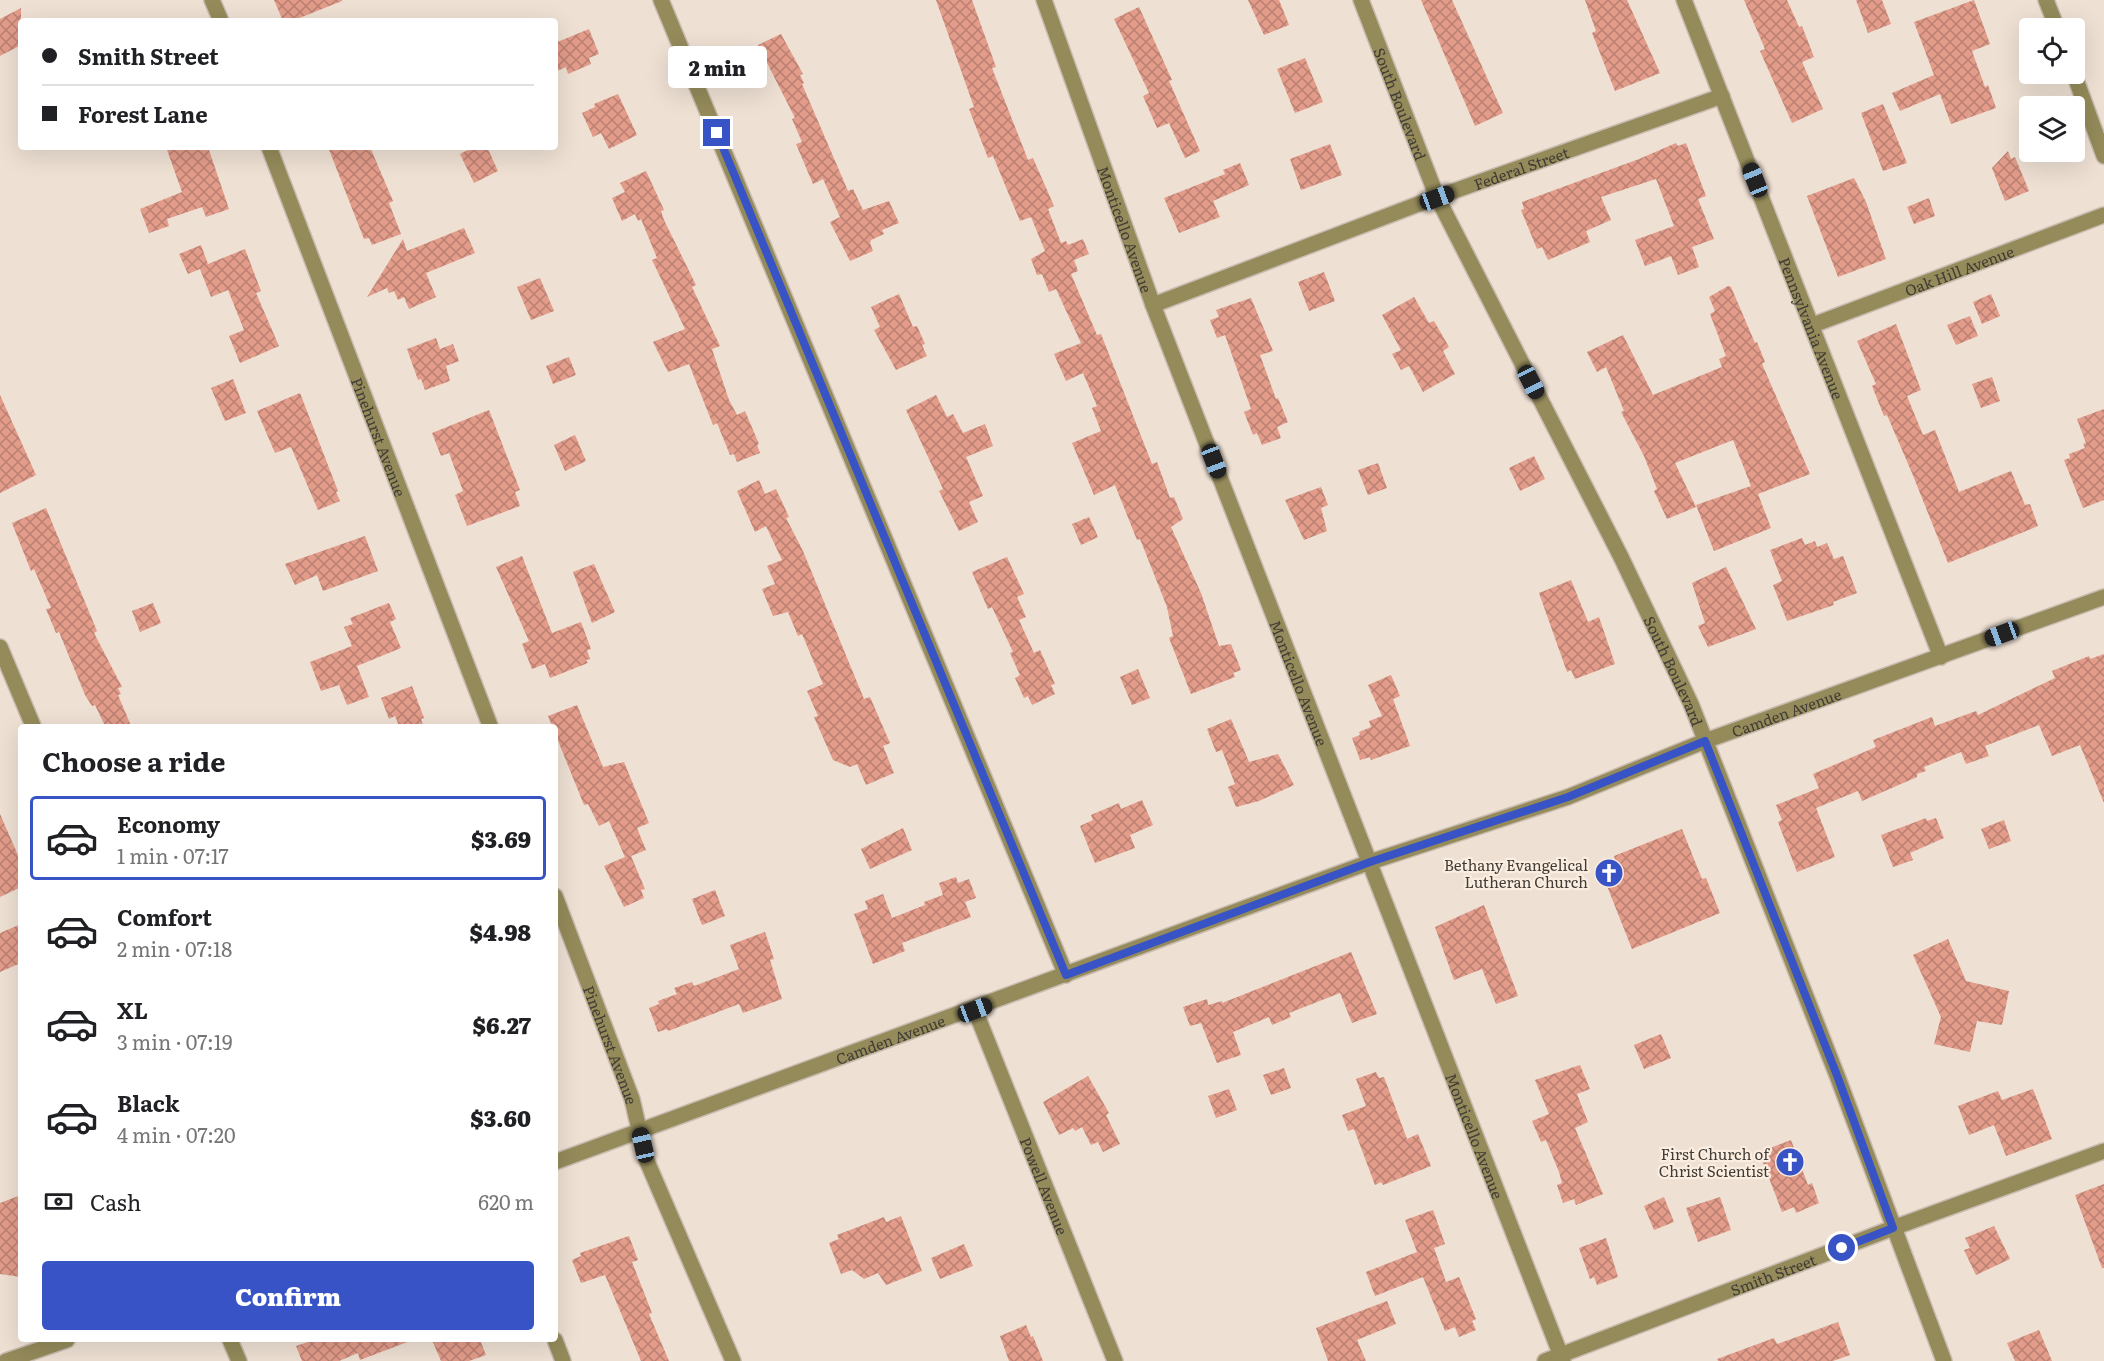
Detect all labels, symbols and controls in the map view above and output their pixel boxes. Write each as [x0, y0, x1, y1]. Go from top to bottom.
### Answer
map controls [2019, 18, 2085, 162]
button: locate [2019, 18, 2085, 84]
text: Smith Street [78, 39, 219, 72]
street label: South Boulevard [1369, 44, 1433, 163]
callout: 2 min [668, 46, 766, 88]
text: 2 min [689, 52, 746, 82]
button: layers [2019, 96, 2085, 162]
text: Forest Lane [78, 97, 208, 130]
route end [703, 119, 730, 146]
street label: Federal Street [1470, 140, 1572, 195]
car [1740, 160, 1770, 200]
street label: Monticello Avenue [1093, 162, 1159, 296]
car [1417, 183, 1457, 213]
street label: Oak Hill Avenue [1901, 239, 2017, 301]
street label: Pennsylvania Avenue [1774, 253, 1851, 402]
car [1515, 362, 1547, 402]
street label: Pinehurst Avenue [346, 374, 413, 500]
car [1199, 441, 1229, 481]
street label: South Boulevard [1639, 612, 1710, 729]
street label: Monticello Avenue [1265, 616, 1335, 749]
car [1982, 619, 2022, 649]
street label: Camden Avenue [1728, 681, 1844, 742]
text: Choose a ride [42, 740, 225, 780]
text: Economy [117, 807, 220, 840]
icon: car [45, 811, 99, 865]
text: $3.69 [471, 822, 531, 855]
text: 1 min · 07:17 [117, 840, 229, 870]
place label: Bethany Evangelical Lutheran Church [1444, 853, 1588, 893]
church icon: Bethany Evangelical Lutheran Church [1593, 857, 1625, 889]
text: Comfort [117, 900, 212, 933]
icon: car [45, 904, 99, 958]
text: $4.98 [470, 915, 531, 948]
text: 2 min · 07:18 [117, 933, 232, 963]
street label: Pinehurst Avenue [578, 982, 644, 1107]
text: XL [117, 993, 148, 1026]
car [955, 995, 995, 1025]
icon: car [45, 997, 99, 1051]
text: $6.27 [472, 1008, 531, 1041]
street label: Camden Avenue [832, 1008, 948, 1069]
text: 3 min · 07:19 [117, 1026, 232, 1056]
street label: Monticello Avenue [1441, 1069, 1510, 1202]
text: Black [117, 1086, 179, 1119]
icon: car [45, 1090, 99, 1144]
text: $3.60 [470, 1101, 531, 1134]
text: 4 min · 07:20 [117, 1119, 235, 1149]
car [630, 1125, 656, 1165]
street label: Powell Avenue [1015, 1133, 1075, 1238]
place label: First Church of Christ Scientist [1659, 1142, 1770, 1182]
church icon: First Church of Christ Scientist [1774, 1146, 1806, 1178]
icon: cash [42, 1185, 75, 1218]
text: Cash [90, 1185, 141, 1218]
text: 620 m [478, 1186, 534, 1216]
route start [1828, 1234, 1855, 1261]
street label: Smith Street [1727, 1247, 1819, 1301]
button: Confirm [42, 1261, 534, 1330]

